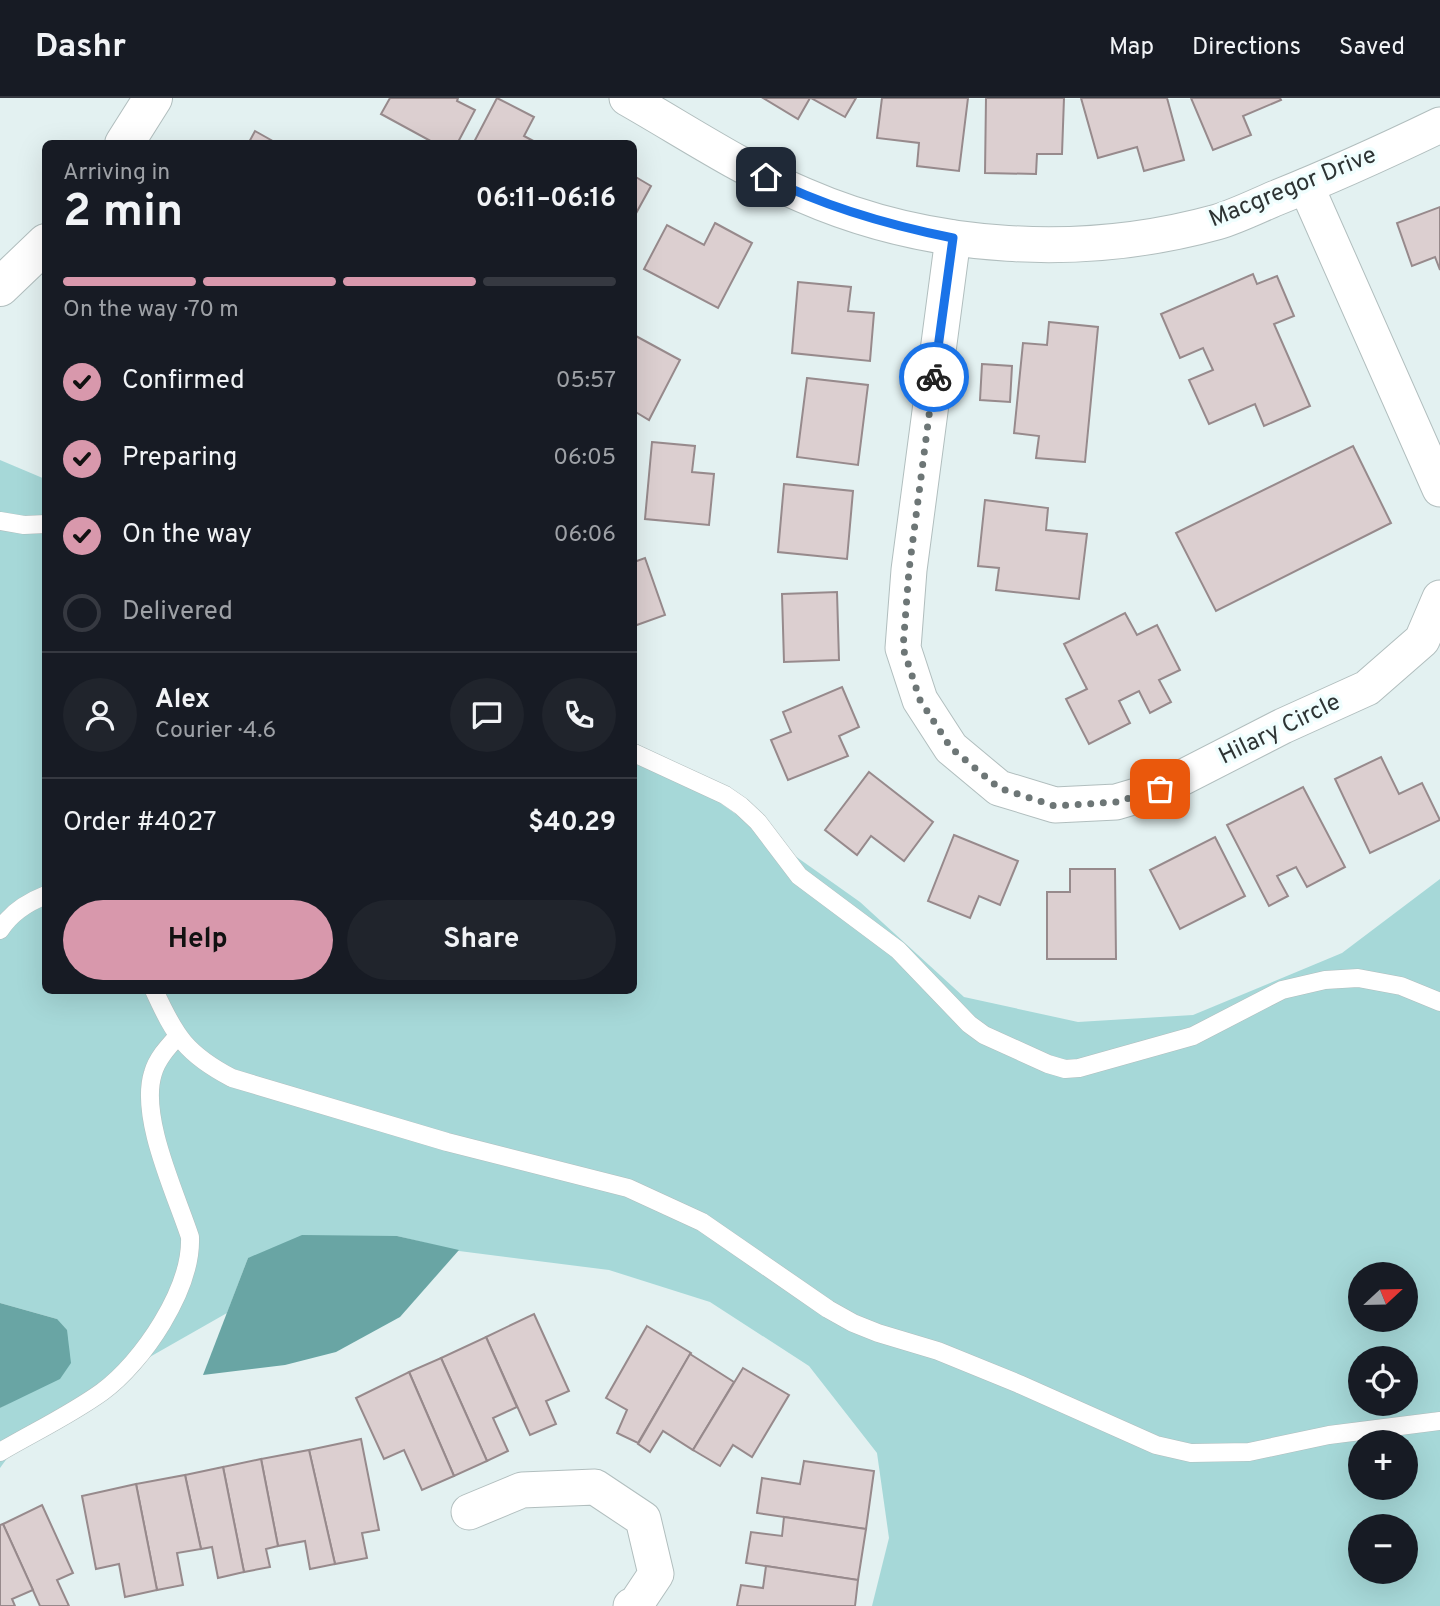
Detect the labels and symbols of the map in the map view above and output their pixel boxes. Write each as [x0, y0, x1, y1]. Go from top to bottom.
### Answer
street label: Macgregor Drive [1205, 141, 1381, 235]
pin [736, 147, 796, 207]
courier [899, 342, 969, 412]
street label: Hilary Circle [1214, 688, 1346, 772]
pin [1130, 759, 1190, 819]
north arrow [1348, 1262, 1418, 1332]

